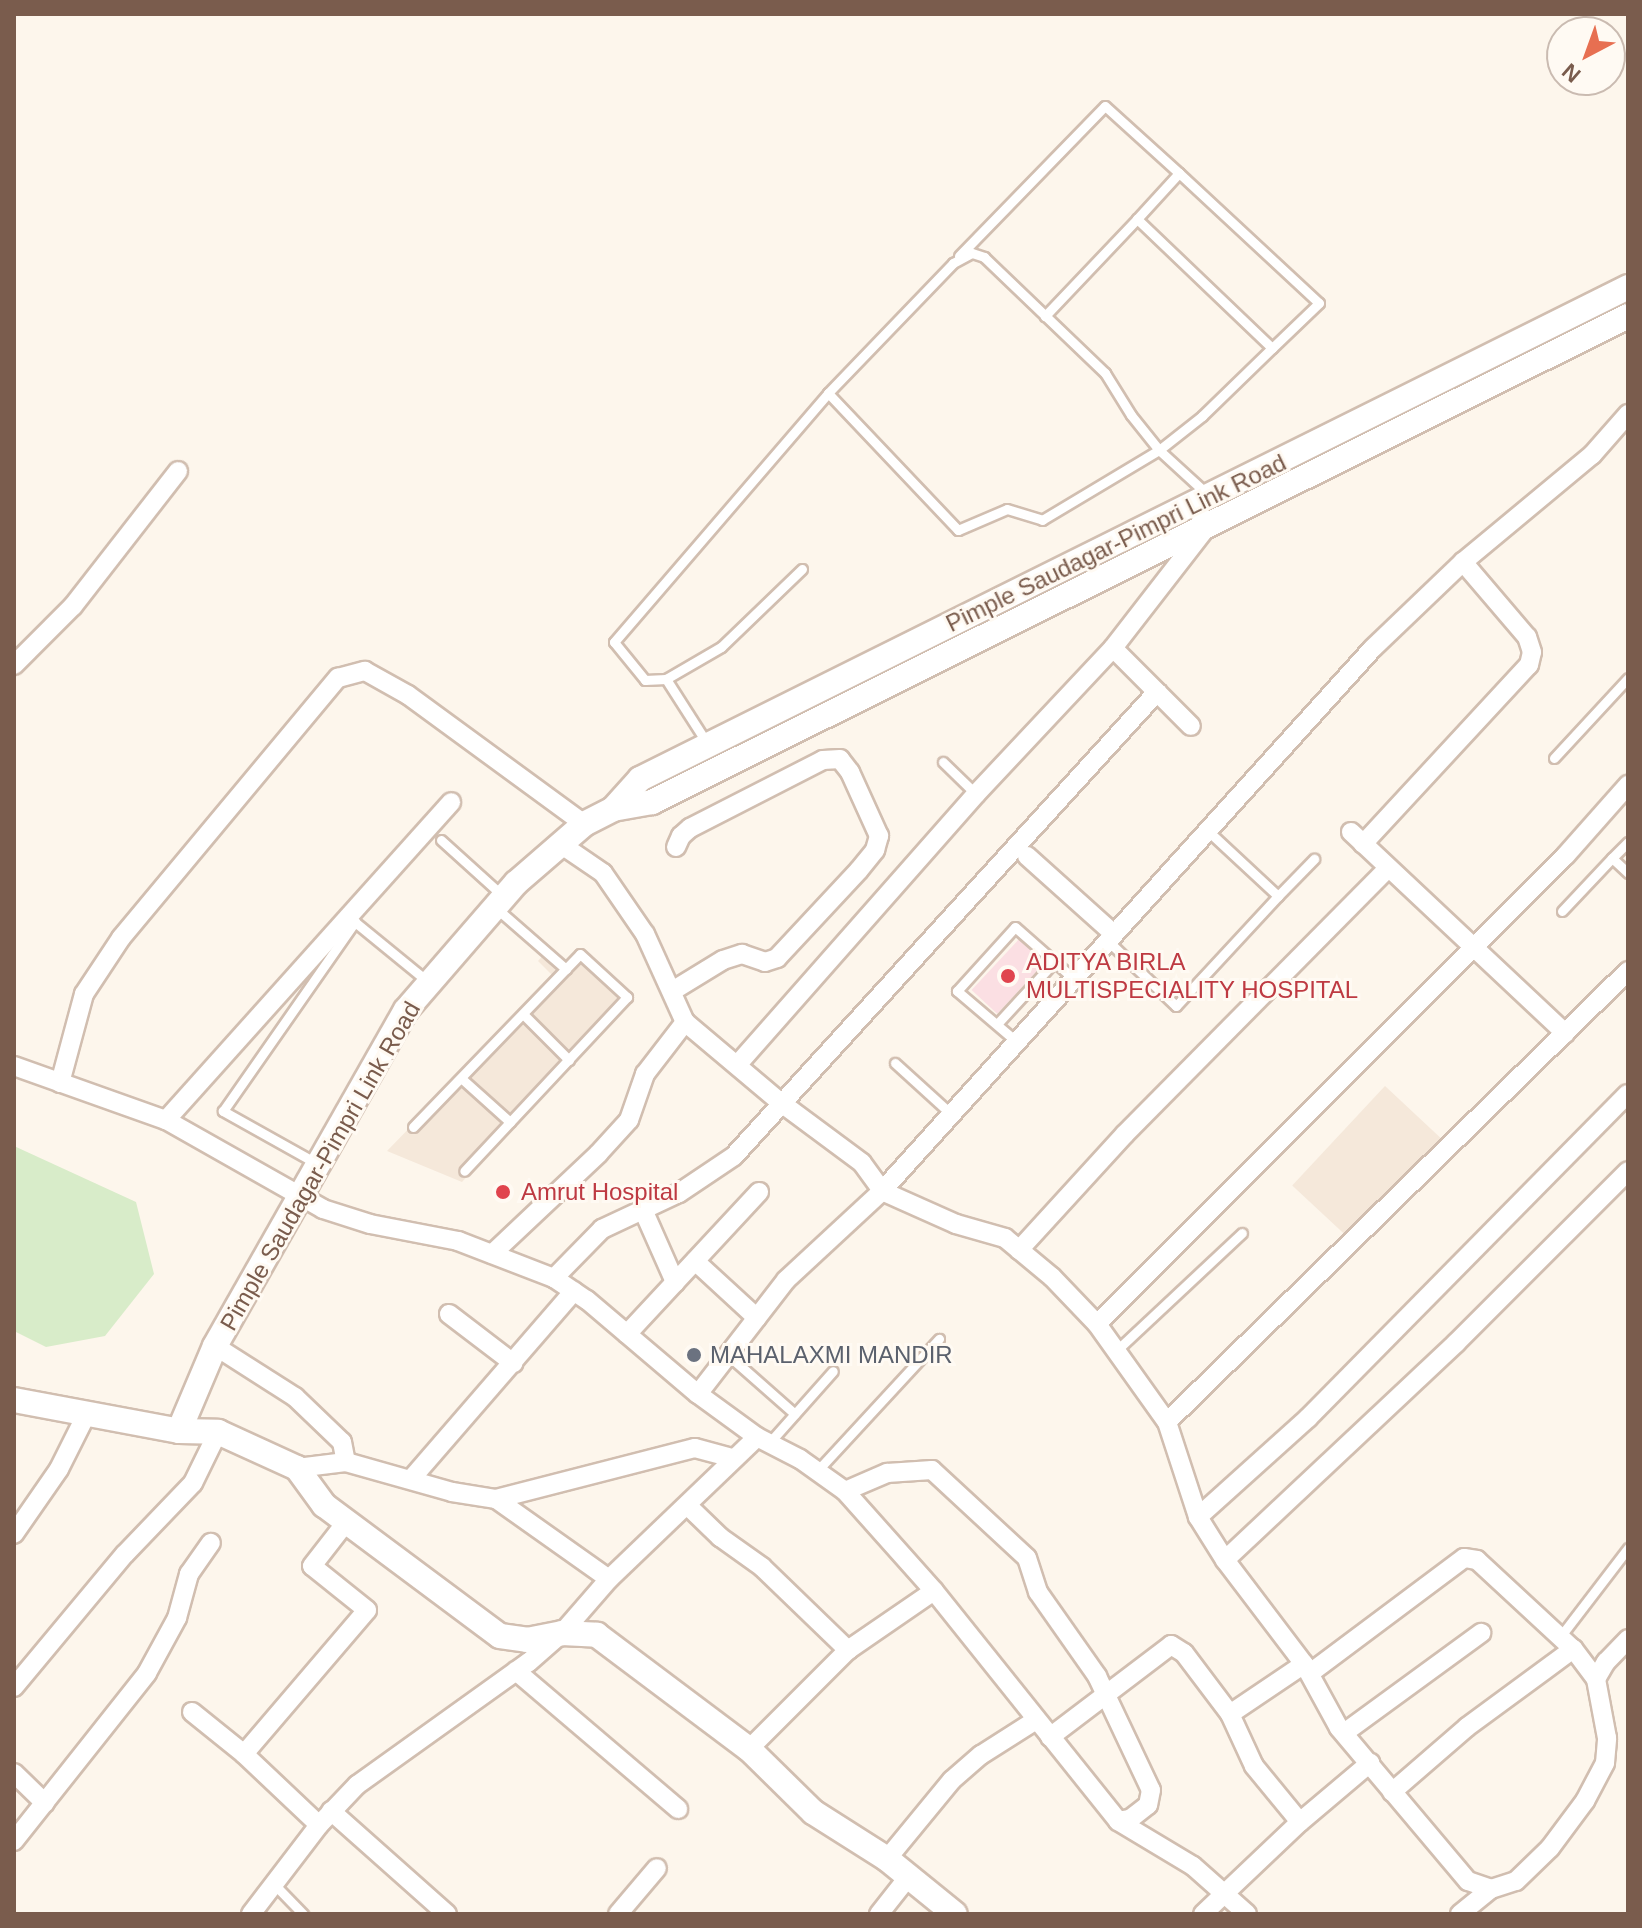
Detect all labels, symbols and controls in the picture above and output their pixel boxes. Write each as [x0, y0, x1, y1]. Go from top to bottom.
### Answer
north arrow [1546, 16, 1626, 96]
text: N [1557, 58, 1585, 88]
street label: Pimple Saudagar-Pimpri Link Road [941, 448, 1291, 638]
place label: ADITYA BIRLA MULTISPECIALITY HOSPITAL [1026, 948, 1359, 1004]
marker: ADITYA BIRLA MULTISPECIALITY HOSPITAL [997, 965, 1019, 987]
street label: Pimple Saudagar-Pimpri Link Road [214, 996, 426, 1336]
place label: Amrut Hospital [521, 1178, 678, 1206]
marker: Amrut Hospital [492, 1181, 514, 1203]
place label: MAHALAXMI MANDIR [710, 1341, 953, 1369]
marker: MAHALAXMI MANDIR [685, 1346, 703, 1364]

